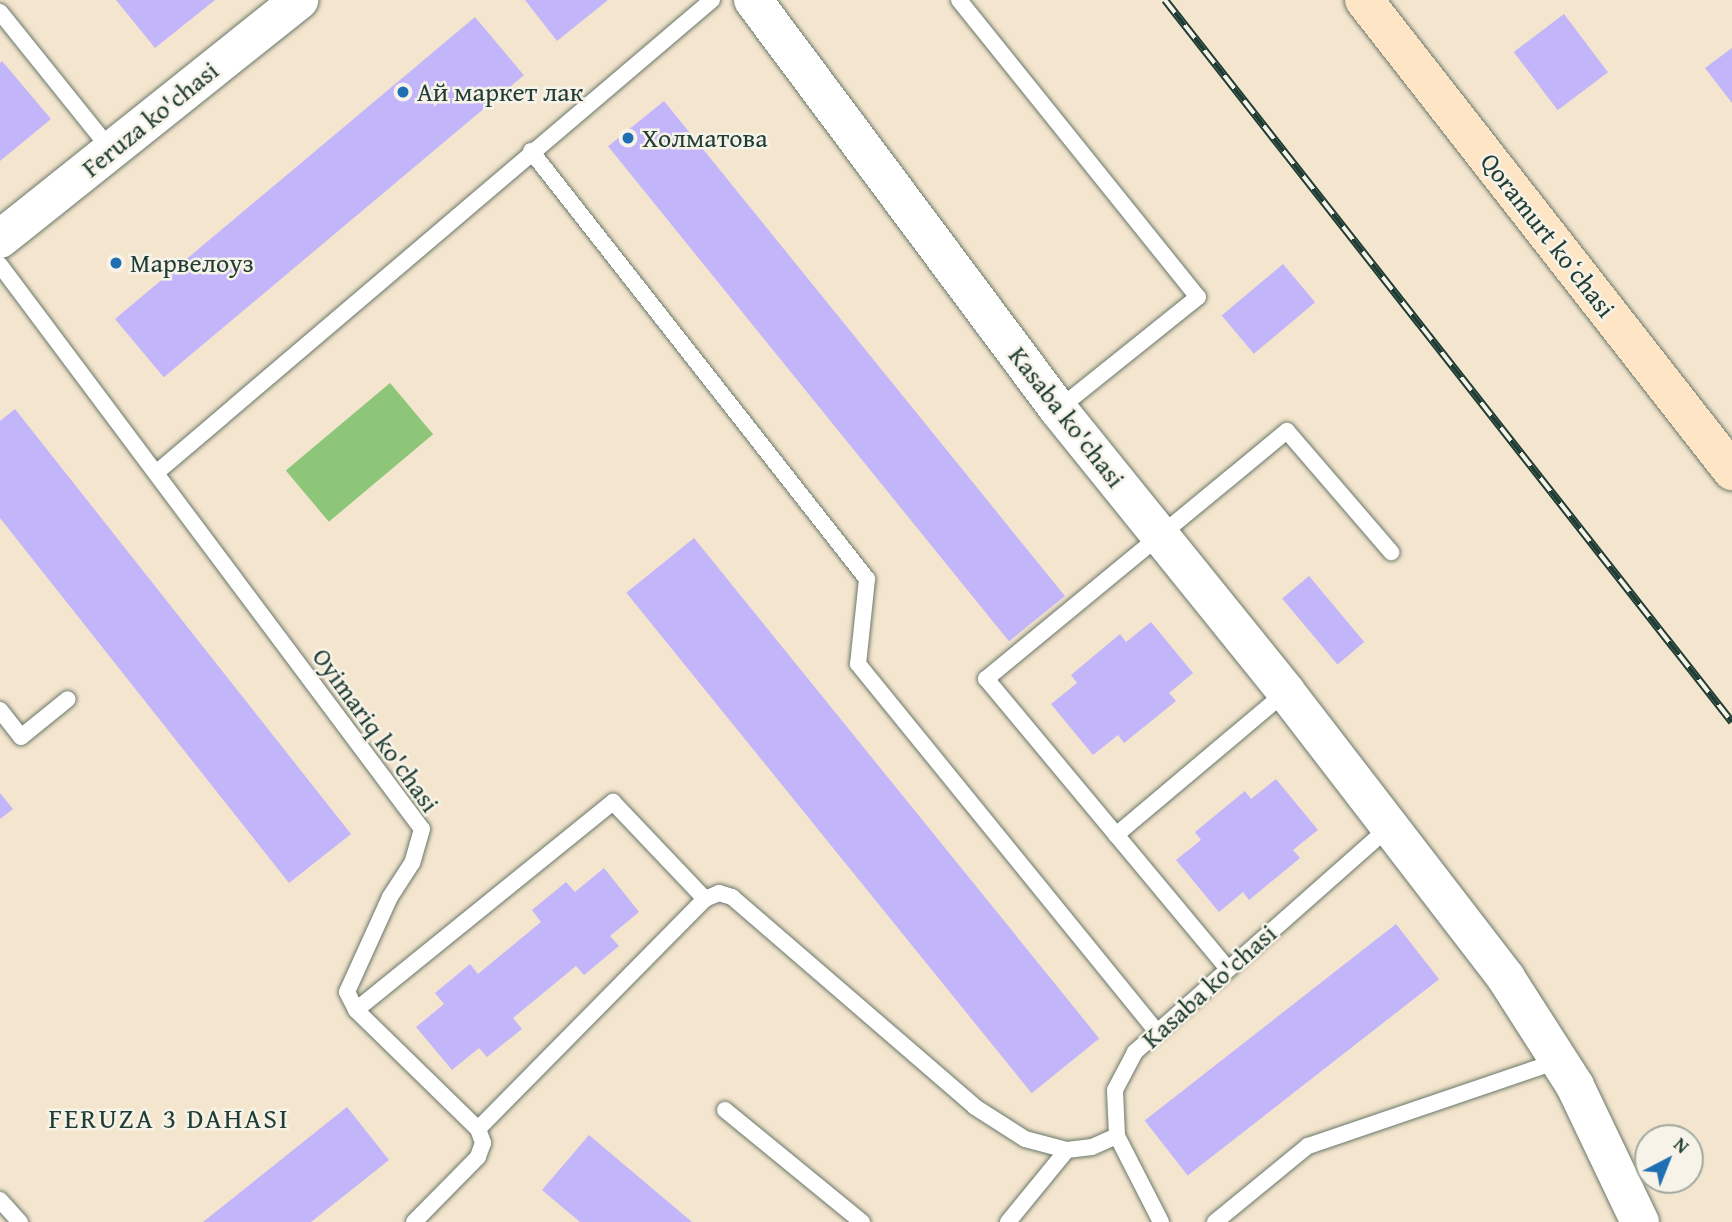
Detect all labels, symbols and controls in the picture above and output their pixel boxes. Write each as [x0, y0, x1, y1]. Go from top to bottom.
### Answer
street label: Feruza ko'chasi [76, 55, 224, 183]
place label: Ай маркет лак [417, 76, 583, 108]
marker: Ай маркет лак [395, 84, 411, 100]
place label: Холматова [642, 122, 768, 154]
marker: Холматова [620, 130, 636, 146]
street label: Qoramurt koʻchasi [1474, 147, 1622, 323]
place label: Марвелоуз [130, 247, 254, 279]
marker: Марвелоуз [108, 255, 124, 271]
street label: Kasaba ko'chasi [1002, 340, 1132, 494]
street label: Oyimariq ko'chasi [306, 642, 446, 818]
street label: Kasaba ko'chasi [1135, 918, 1283, 1054]
district label: FERUZA 3 DAHASI [50, 1101, 288, 1135]
north arrow [1634, 1124, 1704, 1194]
text: N [1668, 1130, 1696, 1160]

